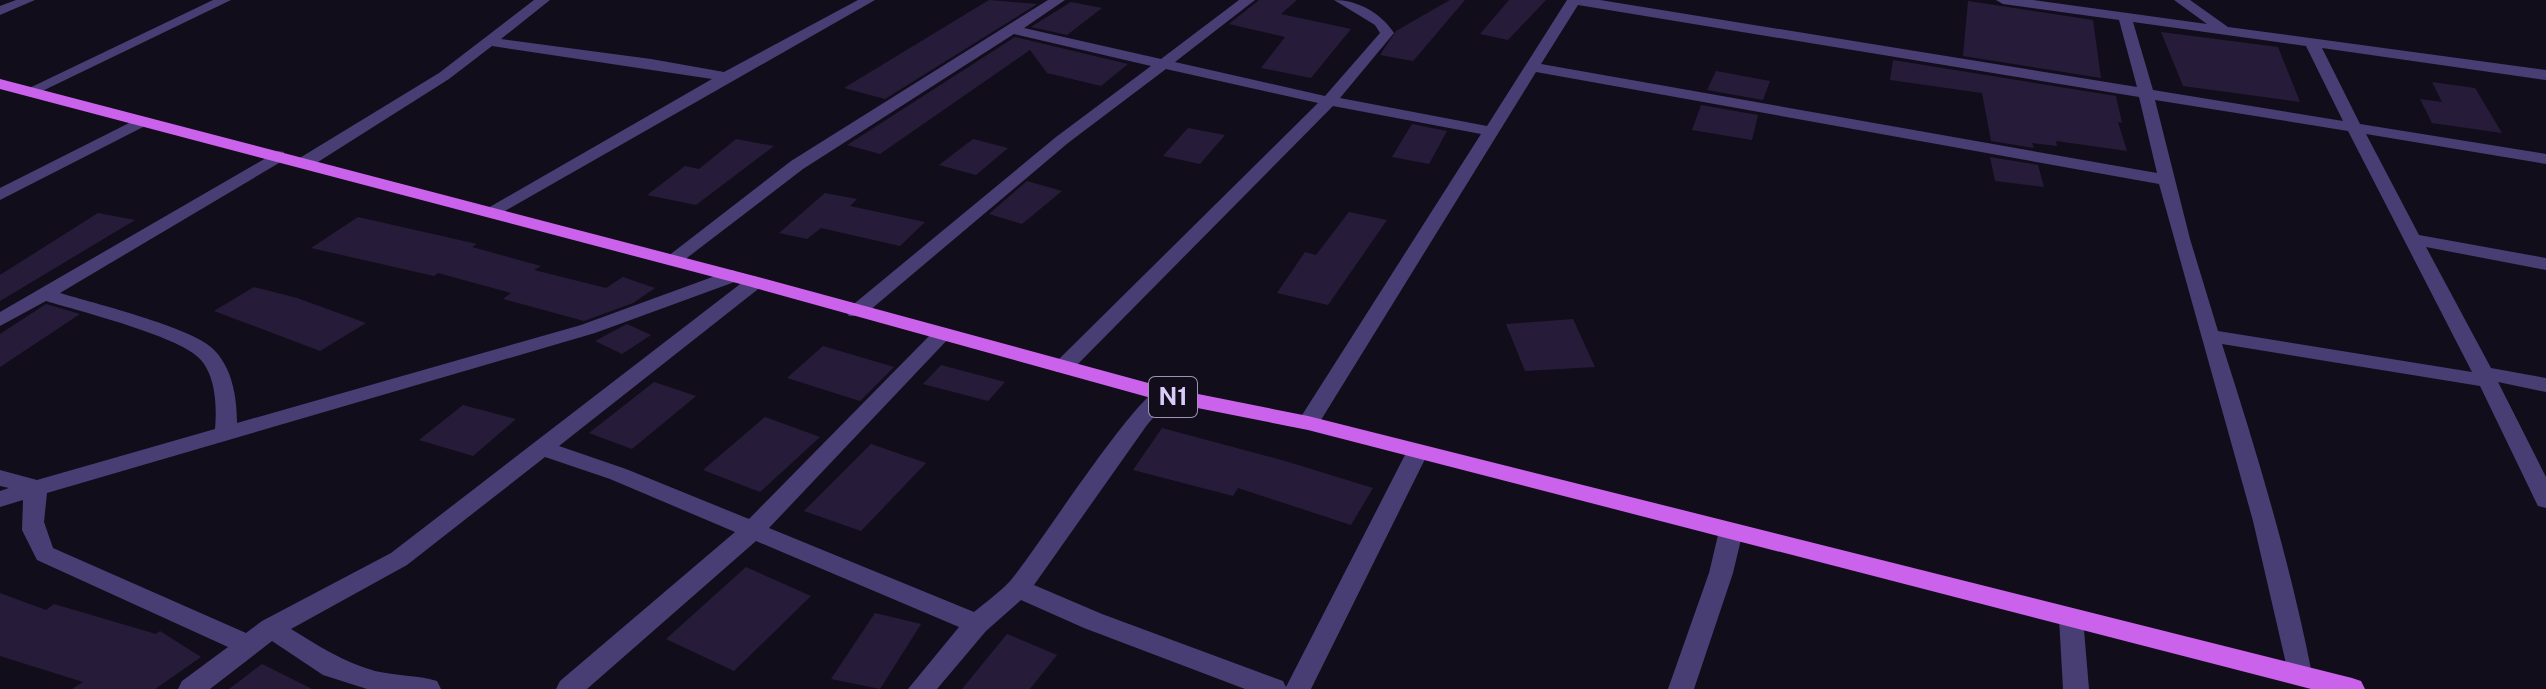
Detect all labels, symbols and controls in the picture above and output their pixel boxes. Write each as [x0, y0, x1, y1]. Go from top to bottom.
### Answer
road number: N1 [1149, 377, 1197, 417]

